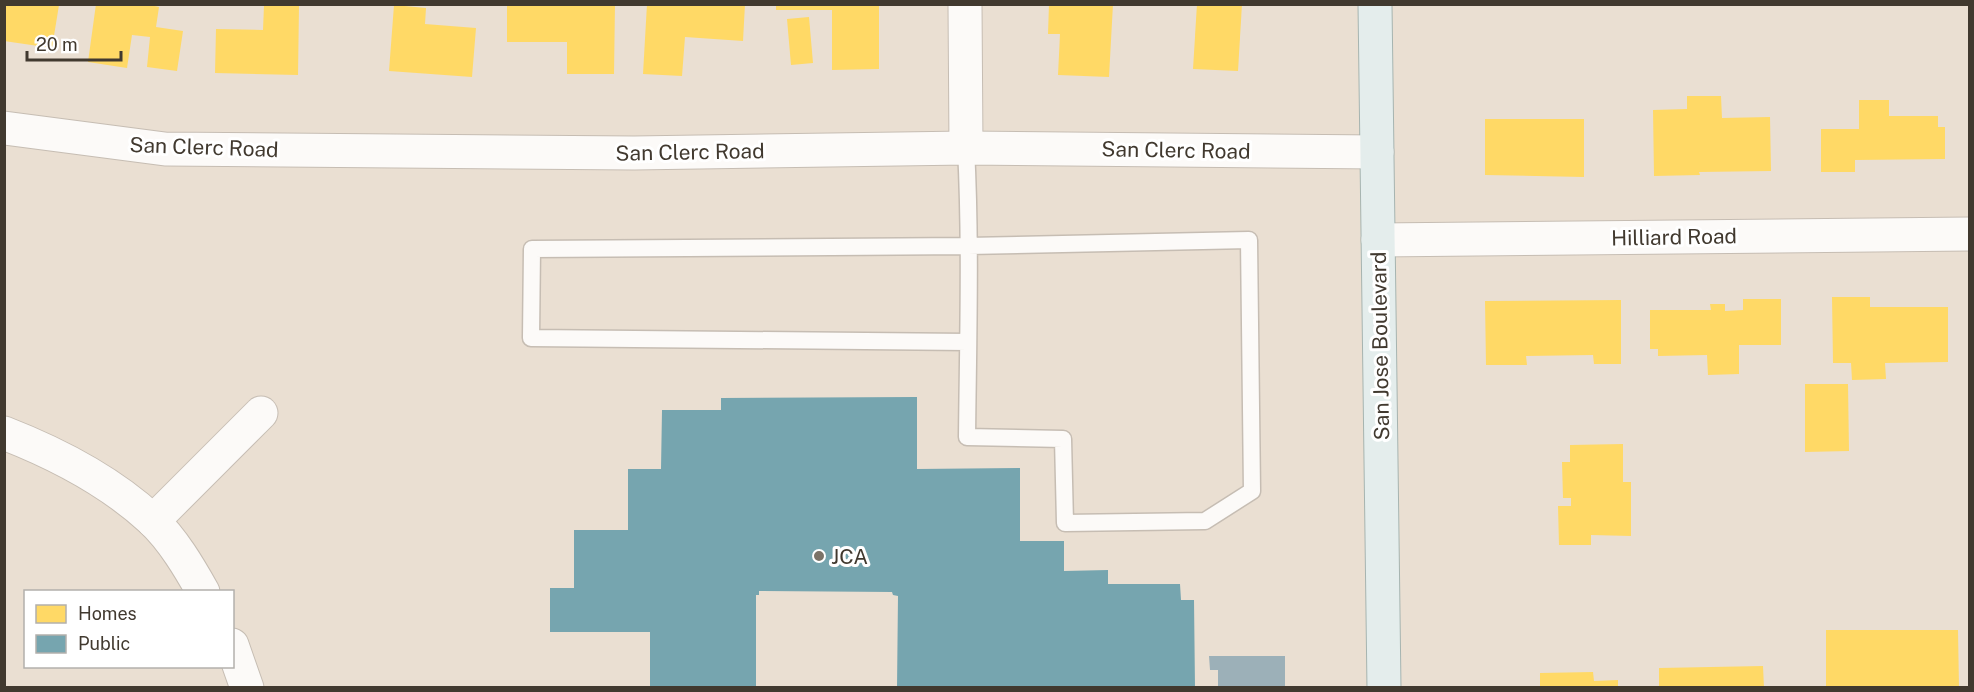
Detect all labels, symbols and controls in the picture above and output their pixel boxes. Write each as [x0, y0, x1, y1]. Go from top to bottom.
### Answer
scale bar [27, 24, 122, 62]
text: 20 m [36, 34, 78, 55]
street label: San Clerc Road [129, 132, 279, 162]
street label: San Clerc Road [1101, 136, 1251, 164]
street label: San Clerc Road [615, 138, 765, 166]
street label: Hilliard Road [1611, 223, 1737, 251]
street label: San Jose Boulevard [1366, 251, 1394, 441]
place label: JCA [831, 544, 868, 569]
marker: JCA [812, 549, 826, 563]
legend [24, 590, 234, 668]
text: Homes [78, 603, 137, 624]
text: Public [78, 633, 130, 654]

